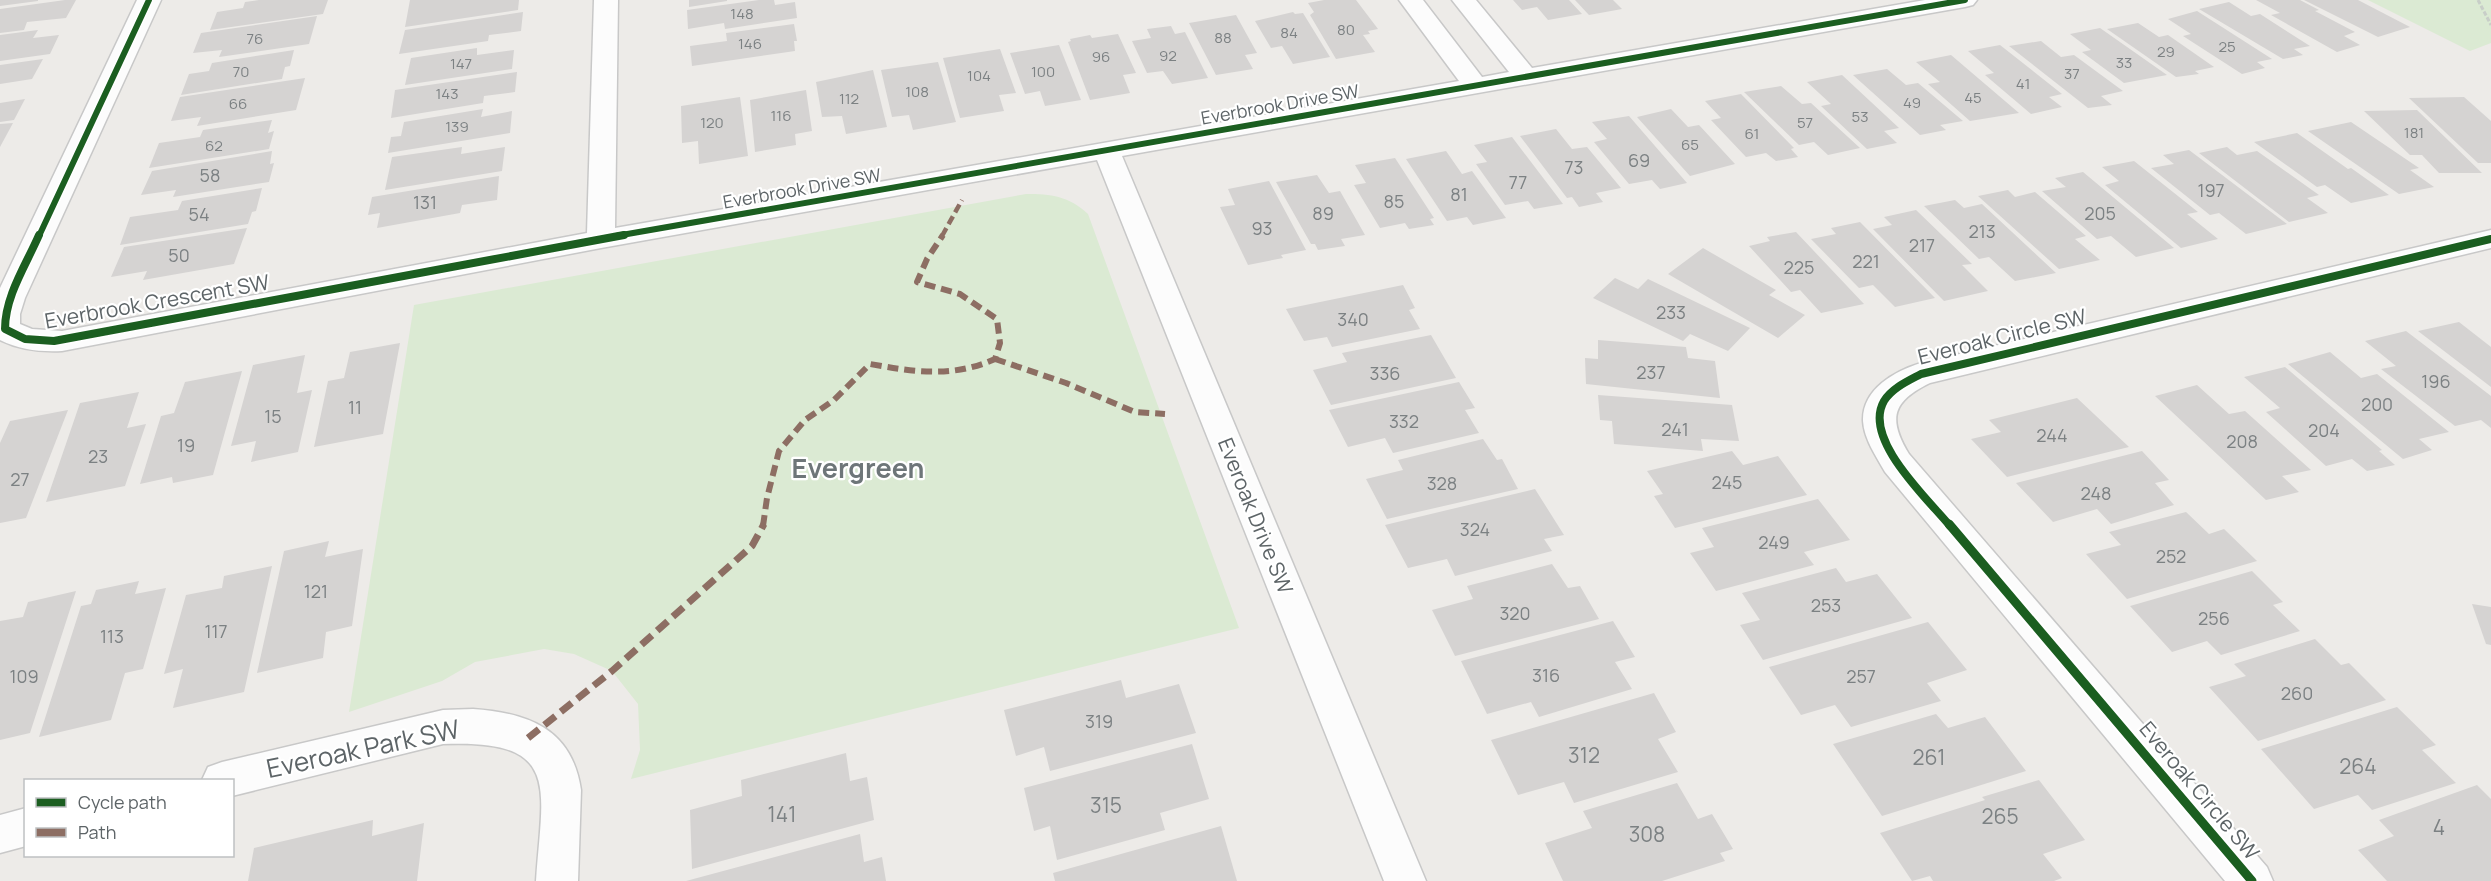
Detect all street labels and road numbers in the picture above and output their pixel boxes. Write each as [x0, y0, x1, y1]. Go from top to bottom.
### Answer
street label: Everbrook Drive SW [1199, 78, 1361, 130]
street label: Everbrook Drive SW [721, 162, 883, 214]
street label: Everbrook Crescent SW [42, 267, 272, 335]
street label: Everoak Circle SW [1915, 301, 2089, 371]
street label: Everoak Drive SW [1212, 433, 1300, 598]
street label: Everoak Park SW [263, 710, 463, 786]
street label: Everoak Circle SW [2134, 715, 2266, 866]

